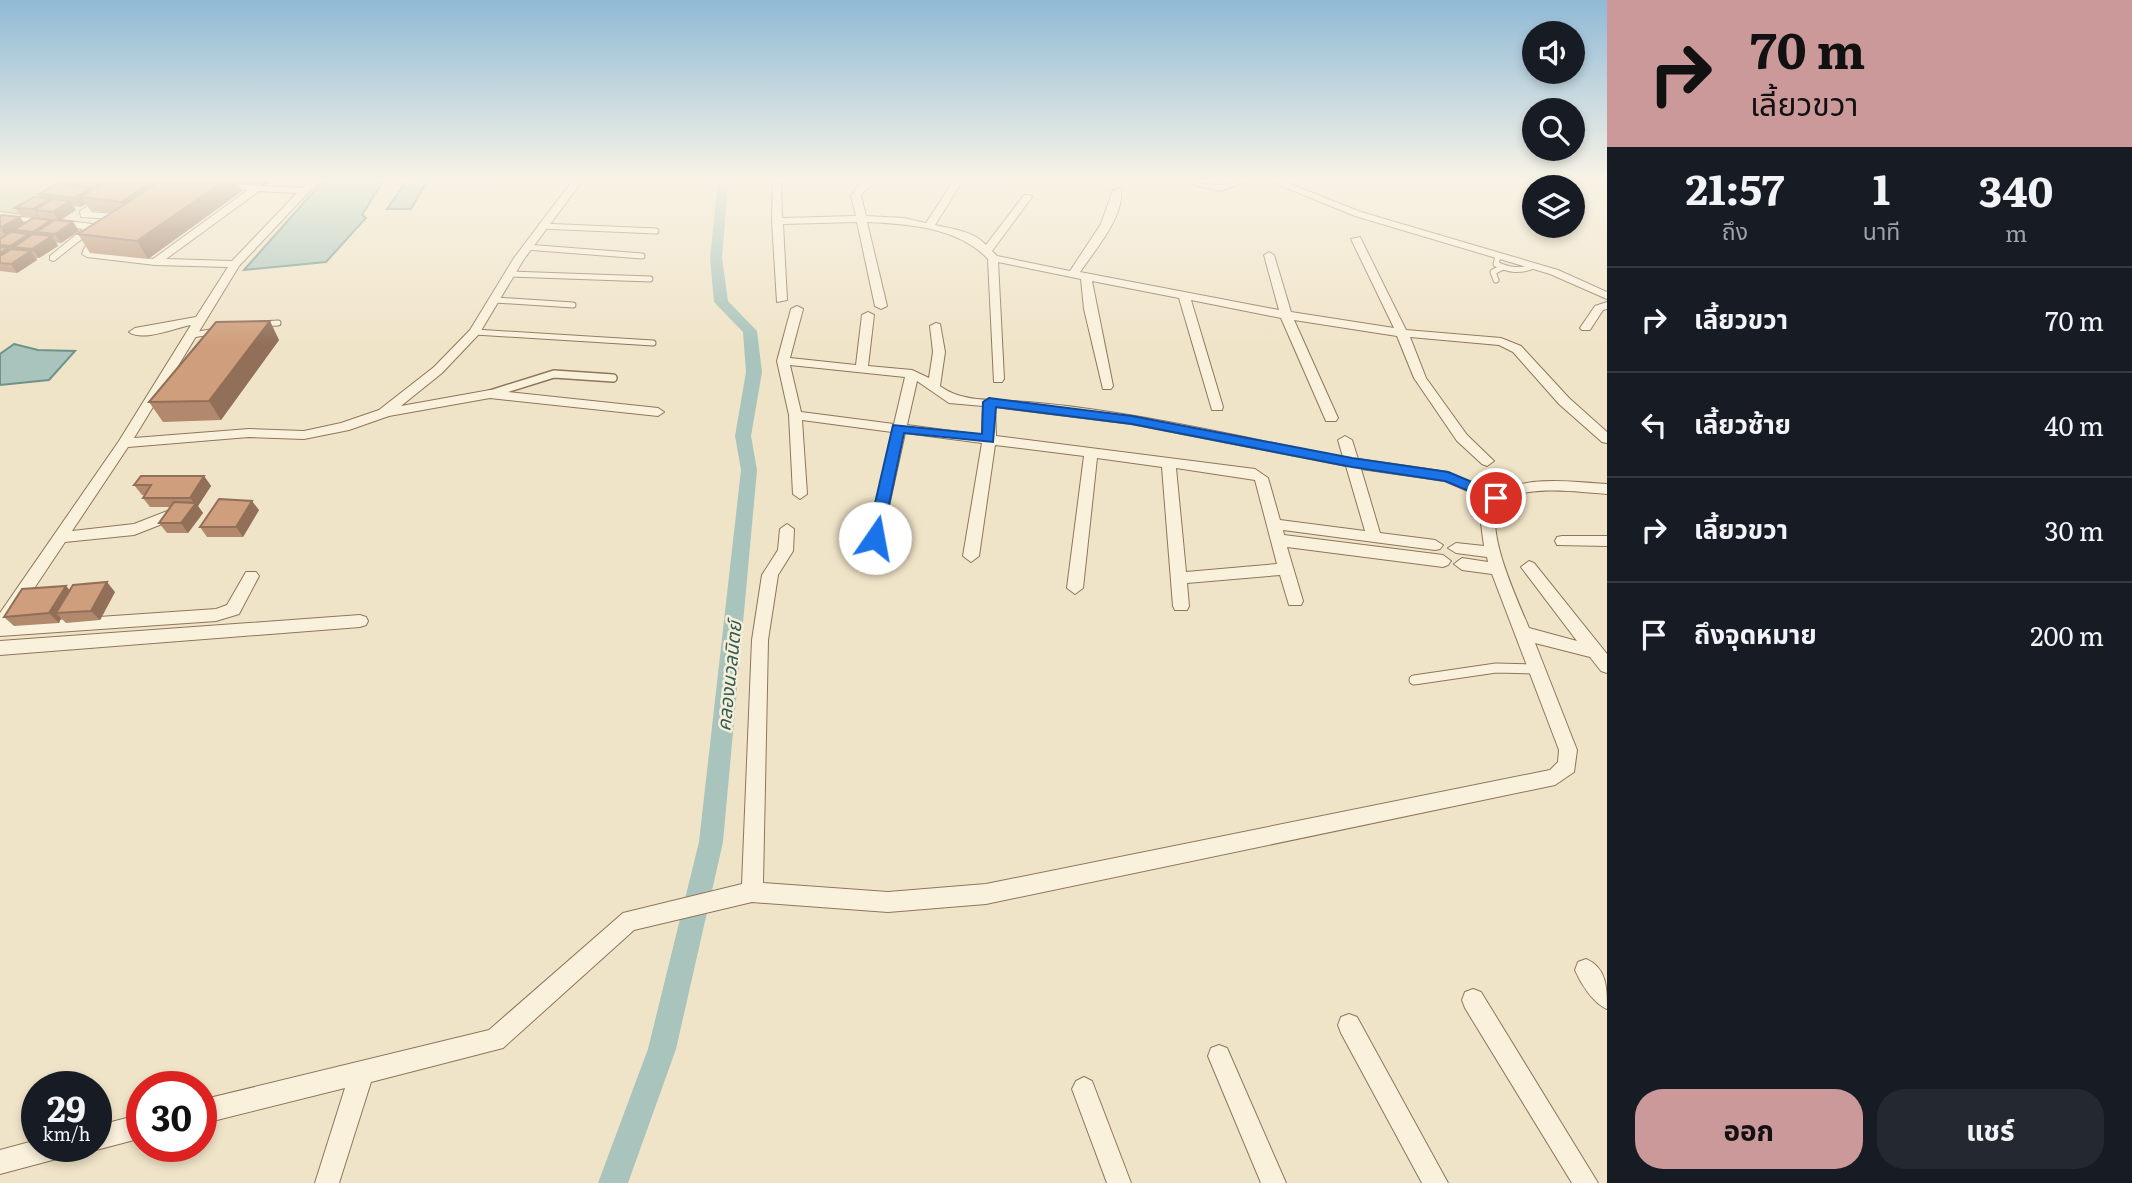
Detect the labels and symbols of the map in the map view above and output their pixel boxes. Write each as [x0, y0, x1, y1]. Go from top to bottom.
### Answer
pin [1466, 468, 1526, 528]
position arrow [838, 501, 912, 575]
water label: คลองนวลนิตย์ [708, 615, 748, 732]
speed limit sign: 30 [126, 1071, 217, 1162]

